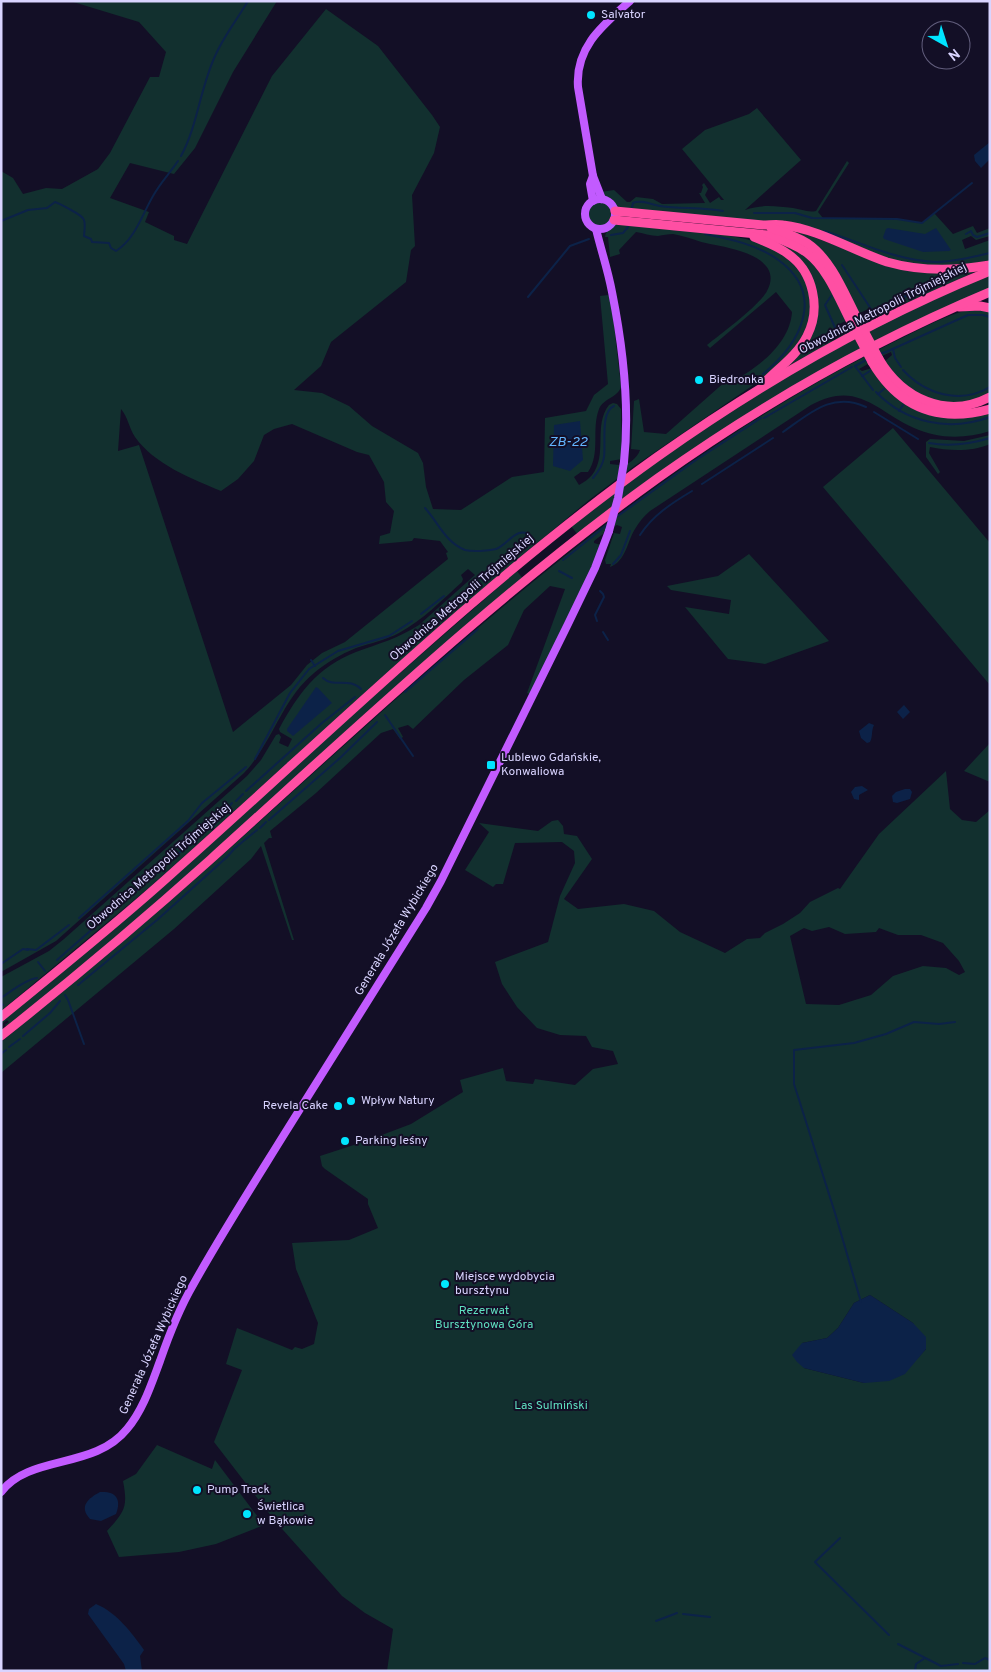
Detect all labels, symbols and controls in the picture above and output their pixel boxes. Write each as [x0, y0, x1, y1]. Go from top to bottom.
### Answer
place label: Salvator [601, 7, 646, 23]
marker: Salvator [585, 9, 597, 21]
north arrow [921, 20, 971, 70]
text: N [944, 44, 962, 64]
street label: Obwodnica Metropolii Trójmiejskiej [797, 260, 969, 358]
place label: Biedronka [709, 372, 763, 388]
marker: Biedronka [693, 374, 705, 386]
water label: ZB-22 [549, 434, 588, 451]
street label: Obwodnica Metropolii Trójmiejskiej [387, 531, 537, 665]
place label: Lublewo Gdańskie, Konwaliowa [501, 750, 601, 780]
marker: Lublewo Gdańskie, Konwaliowa [485, 759, 497, 771]
street label: Obwodnica Metropolii Trójmiejskiej [84, 800, 234, 934]
street label: Generała Józefa Wybickiego [351, 861, 443, 999]
place label: Wpływ Natury [361, 1093, 435, 1109]
marker: Wpływ Natury [345, 1095, 357, 1107]
place label: Revela Cake [263, 1098, 328, 1114]
marker: Revela Cake [332, 1100, 344, 1112]
place label: Parking leśny [355, 1133, 428, 1149]
marker: Parking leśny [339, 1135, 351, 1147]
place label: Miejsce wydobycia bursztynu [455, 1269, 555, 1299]
street label: Generała Józefa Wybickiego [116, 1272, 192, 1417]
marker: Miejsce wydobycia bursztynu [439, 1278, 451, 1290]
park label: Rezerwat Bursztynowa Góra [435, 1303, 533, 1333]
park label: Las Sulmiński [514, 1398, 588, 1414]
place label: Pump Track [207, 1482, 270, 1498]
marker: Pump Track [191, 1484, 203, 1496]
place label: Świetlica w Bąkowie [257, 1499, 313, 1529]
marker: Świetlica w Bąkowie [241, 1508, 253, 1520]

